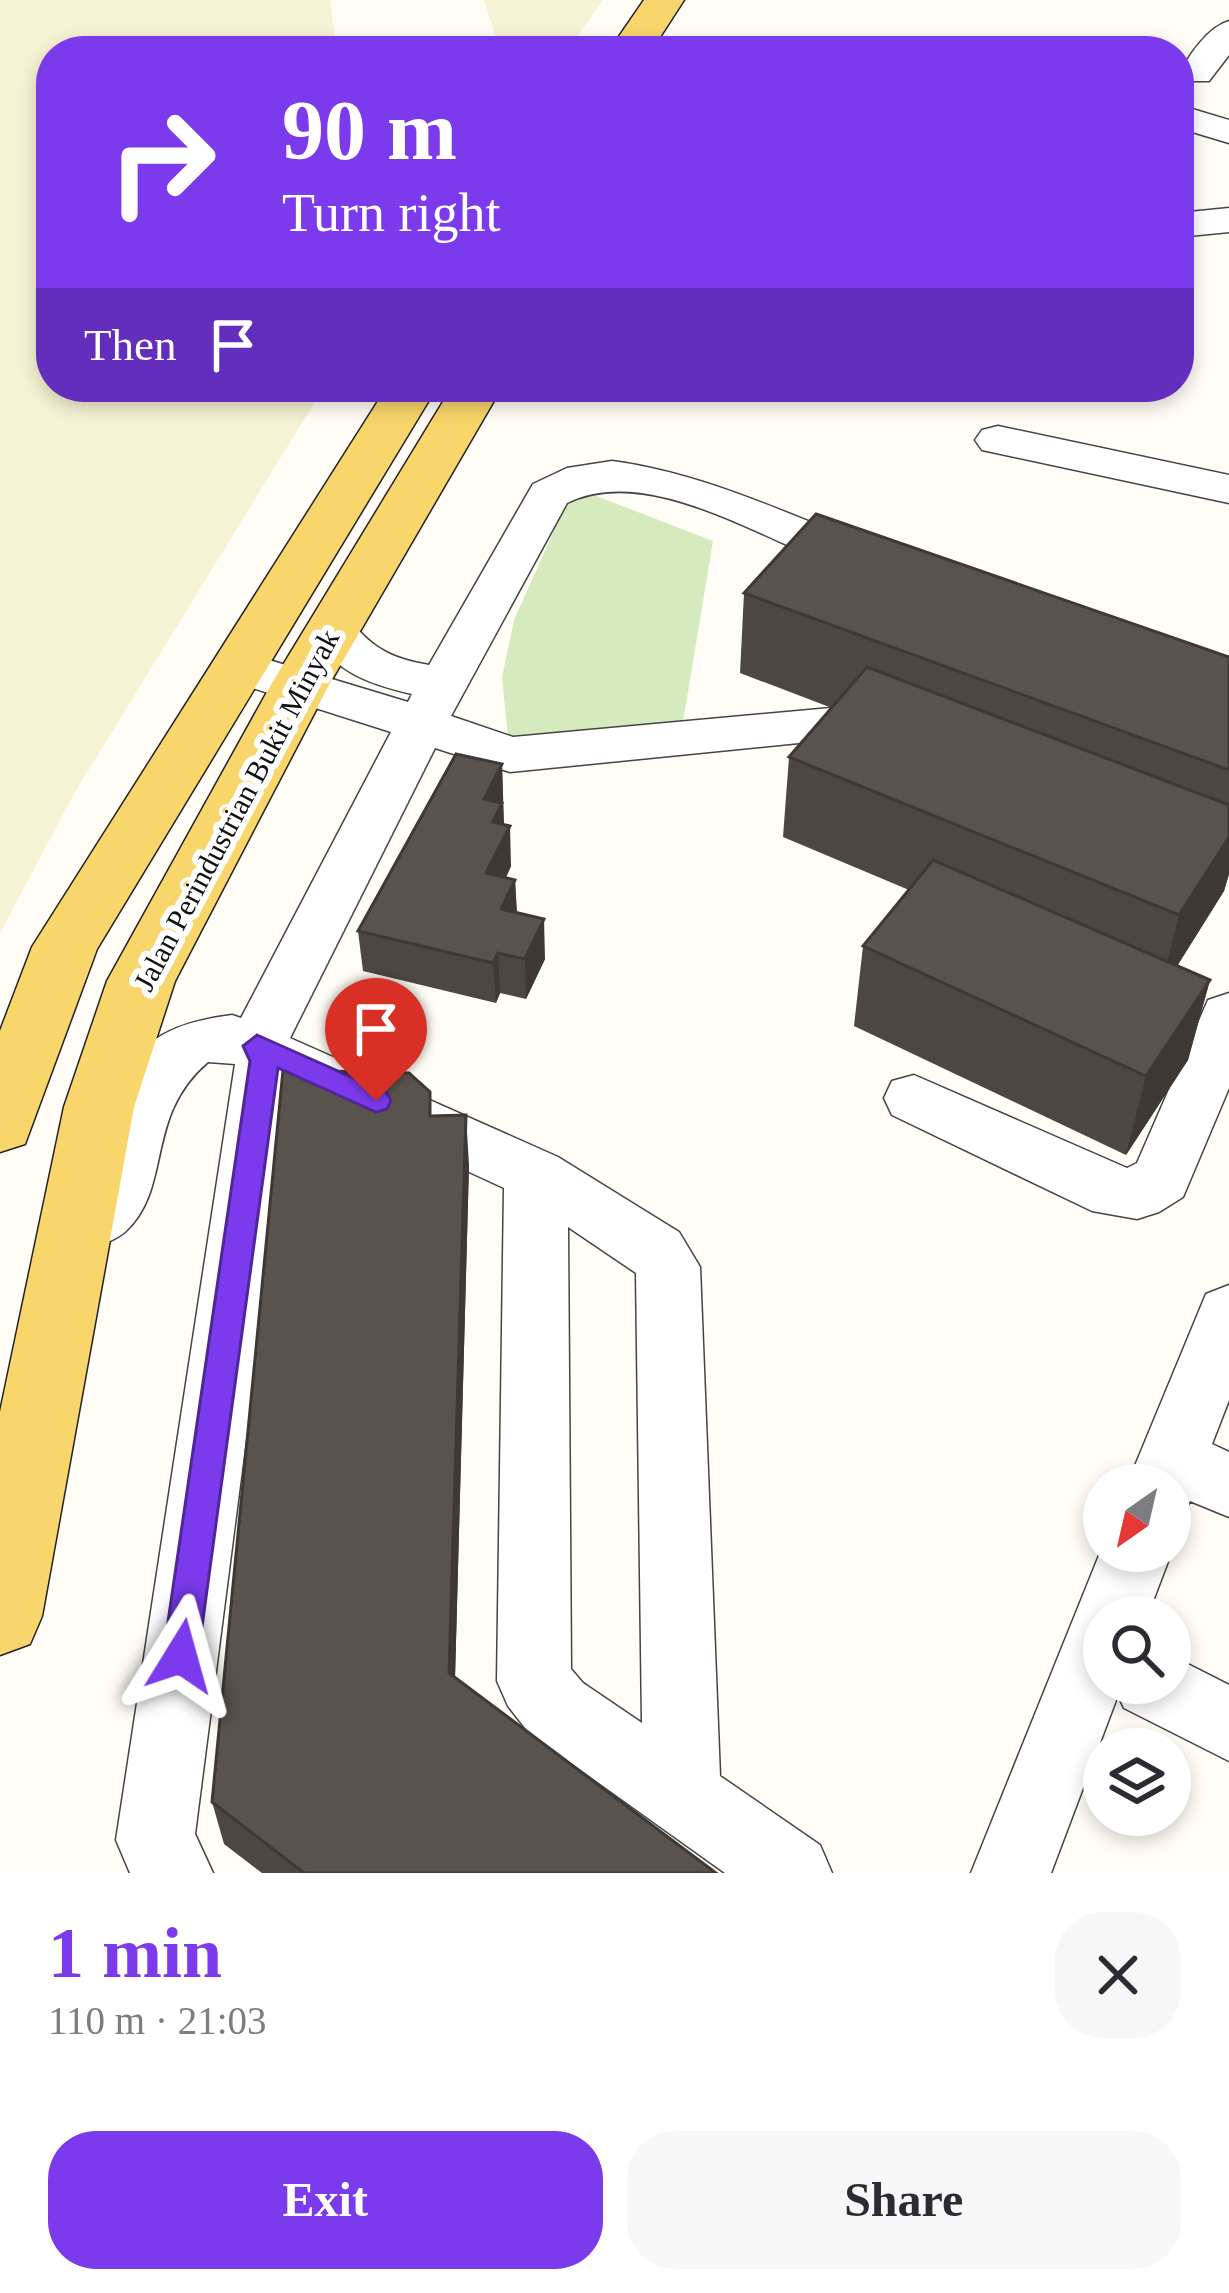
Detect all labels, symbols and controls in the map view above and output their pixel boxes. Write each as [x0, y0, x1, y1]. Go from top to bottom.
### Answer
icon: right [84, 84, 240, 240]
text: 90 m [282, 84, 457, 177]
text: Turn right [282, 183, 501, 243]
icon: arrive [200, 312, 266, 378]
text: Then [84, 320, 176, 370]
street label: Jalan Perindustrian Bukit Minyak [127, 624, 345, 996]
pin [325, 978, 427, 1101]
icon: arrive [343, 996, 409, 1062]
north arrow [1083, 1464, 1191, 1572]
map controls [1083, 1464, 1191, 1836]
position arrow [118, 1593, 244, 1719]
button: search [1083, 1596, 1191, 1704]
button: layers [1083, 1728, 1191, 1836]
button: close [1055, 1912, 1181, 2038]
text: 1 min [48, 1913, 222, 1993]
text: 110 m · 21:03 [48, 1999, 266, 2042]
button: Exit [48, 2131, 603, 2269]
button: Share [627, 2131, 1181, 2269]

